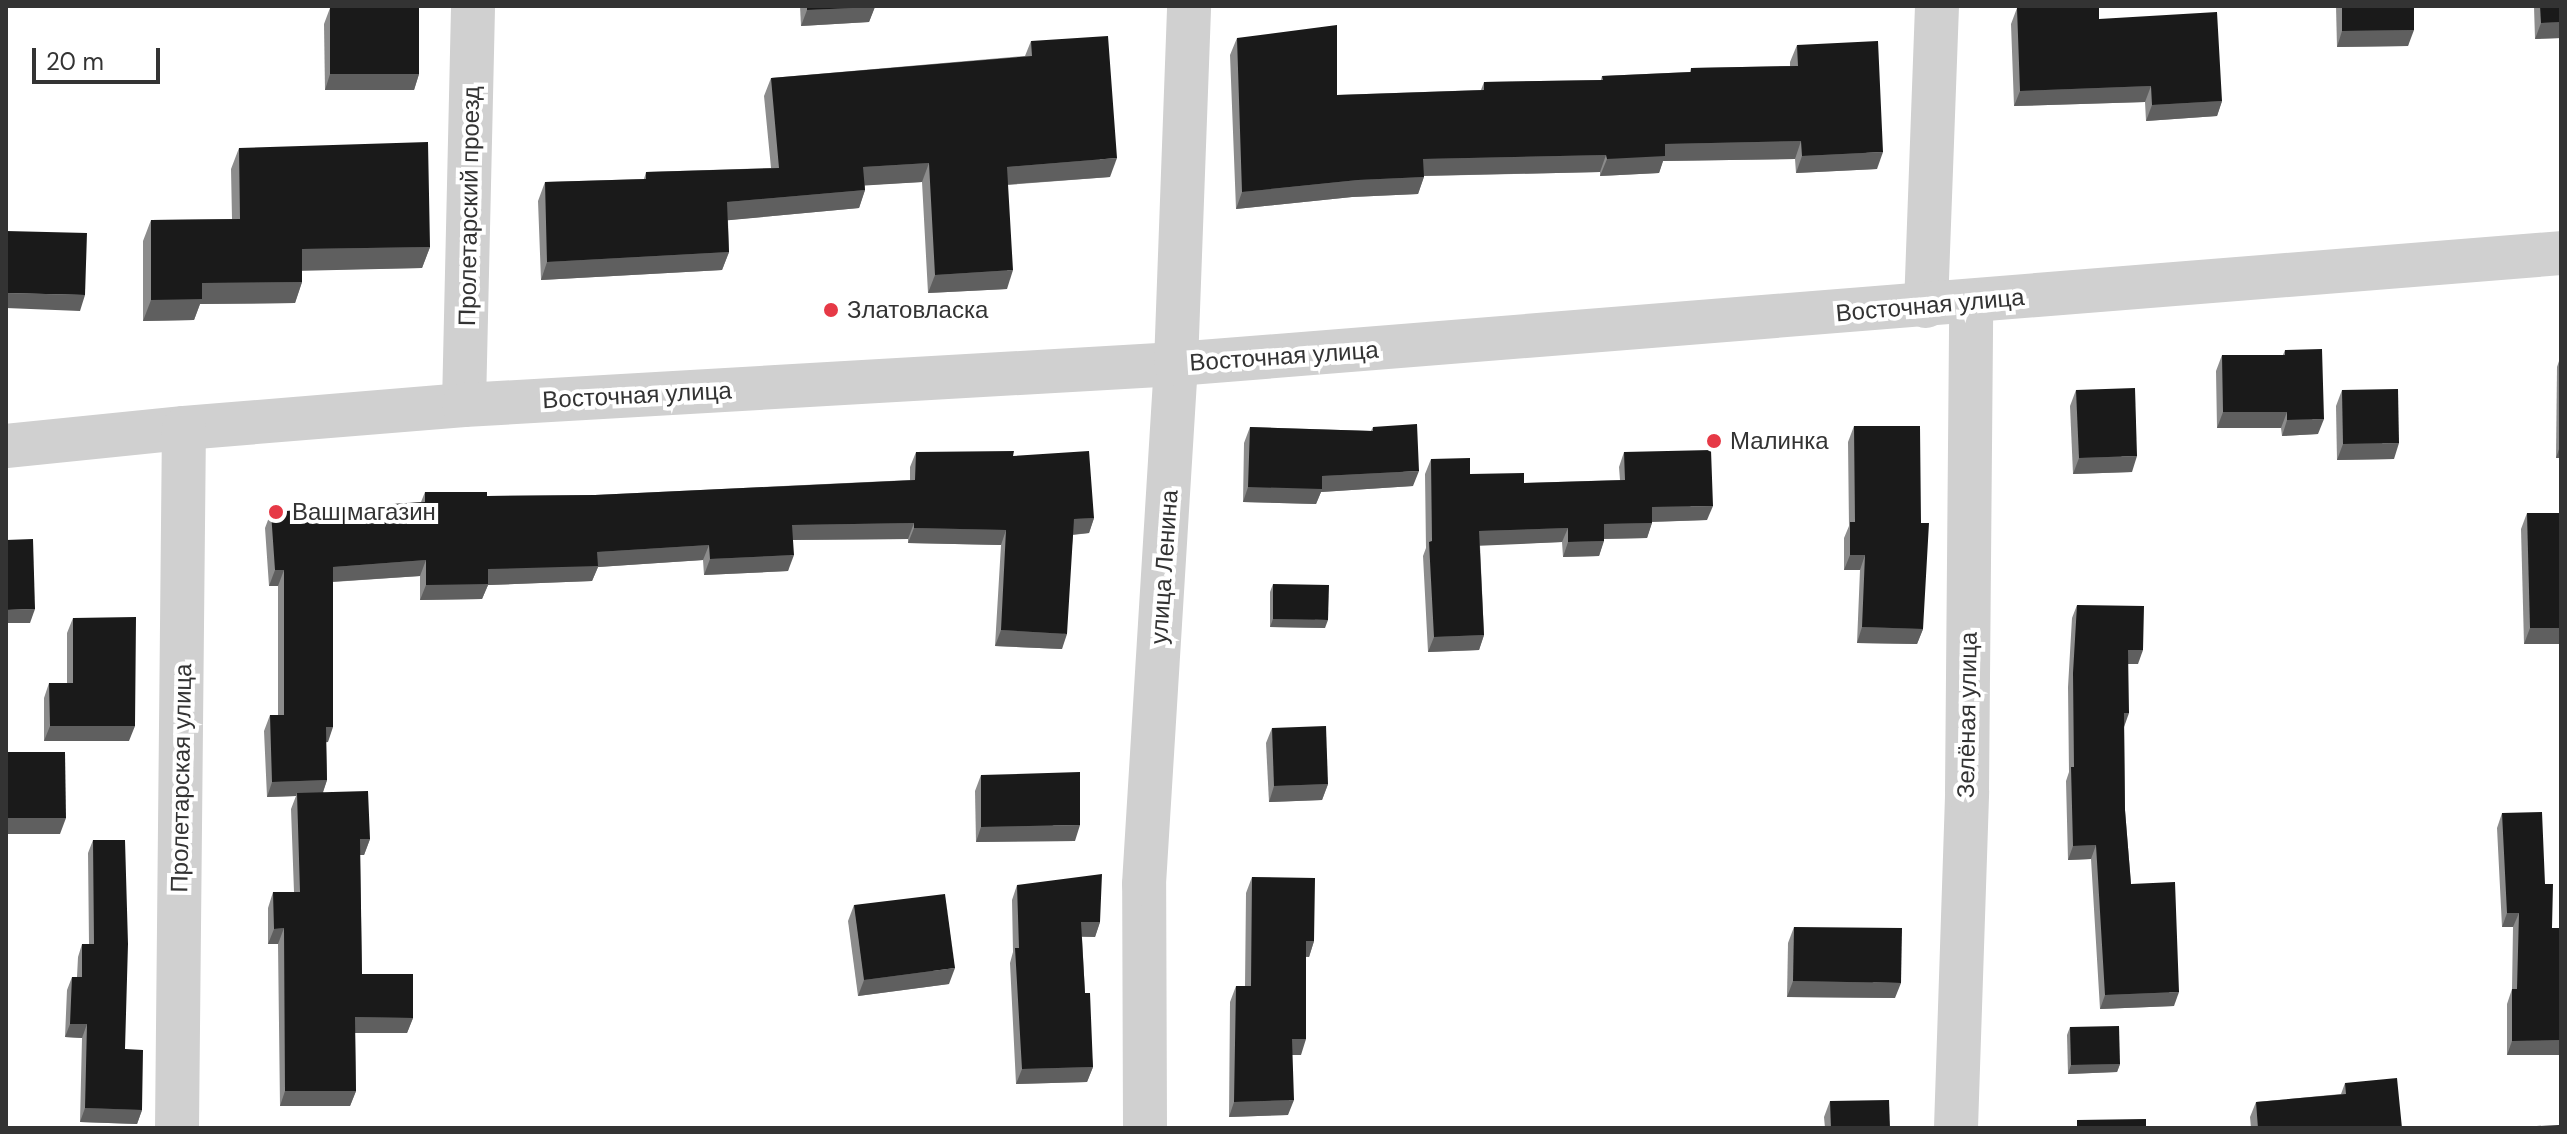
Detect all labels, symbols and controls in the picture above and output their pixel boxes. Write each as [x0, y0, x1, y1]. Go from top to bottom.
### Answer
scale bar [36, 32, 164, 82]
text: 20 m [46, 46, 104, 77]
street label: Пролетарский проезд [453, 86, 485, 326]
street label: Восточная улица [1834, 282, 2026, 328]
place label: Златовласка [847, 296, 988, 324]
marker: Златовласка [822, 301, 840, 319]
street label: Восточная улица [1189, 335, 1379, 377]
street label: Восточная улица [542, 376, 732, 414]
place label: Малинка [1730, 427, 1829, 455]
marker: Малинка [1705, 432, 1723, 450]
street label: улица Ленина [1144, 489, 1184, 645]
place label: Ваш магазин [292, 498, 436, 526]
marker: Ваш магазин [267, 503, 285, 521]
street label: Зелёная улица [1951, 632, 1983, 798]
street label: Пролетарская улица [165, 663, 197, 893]

